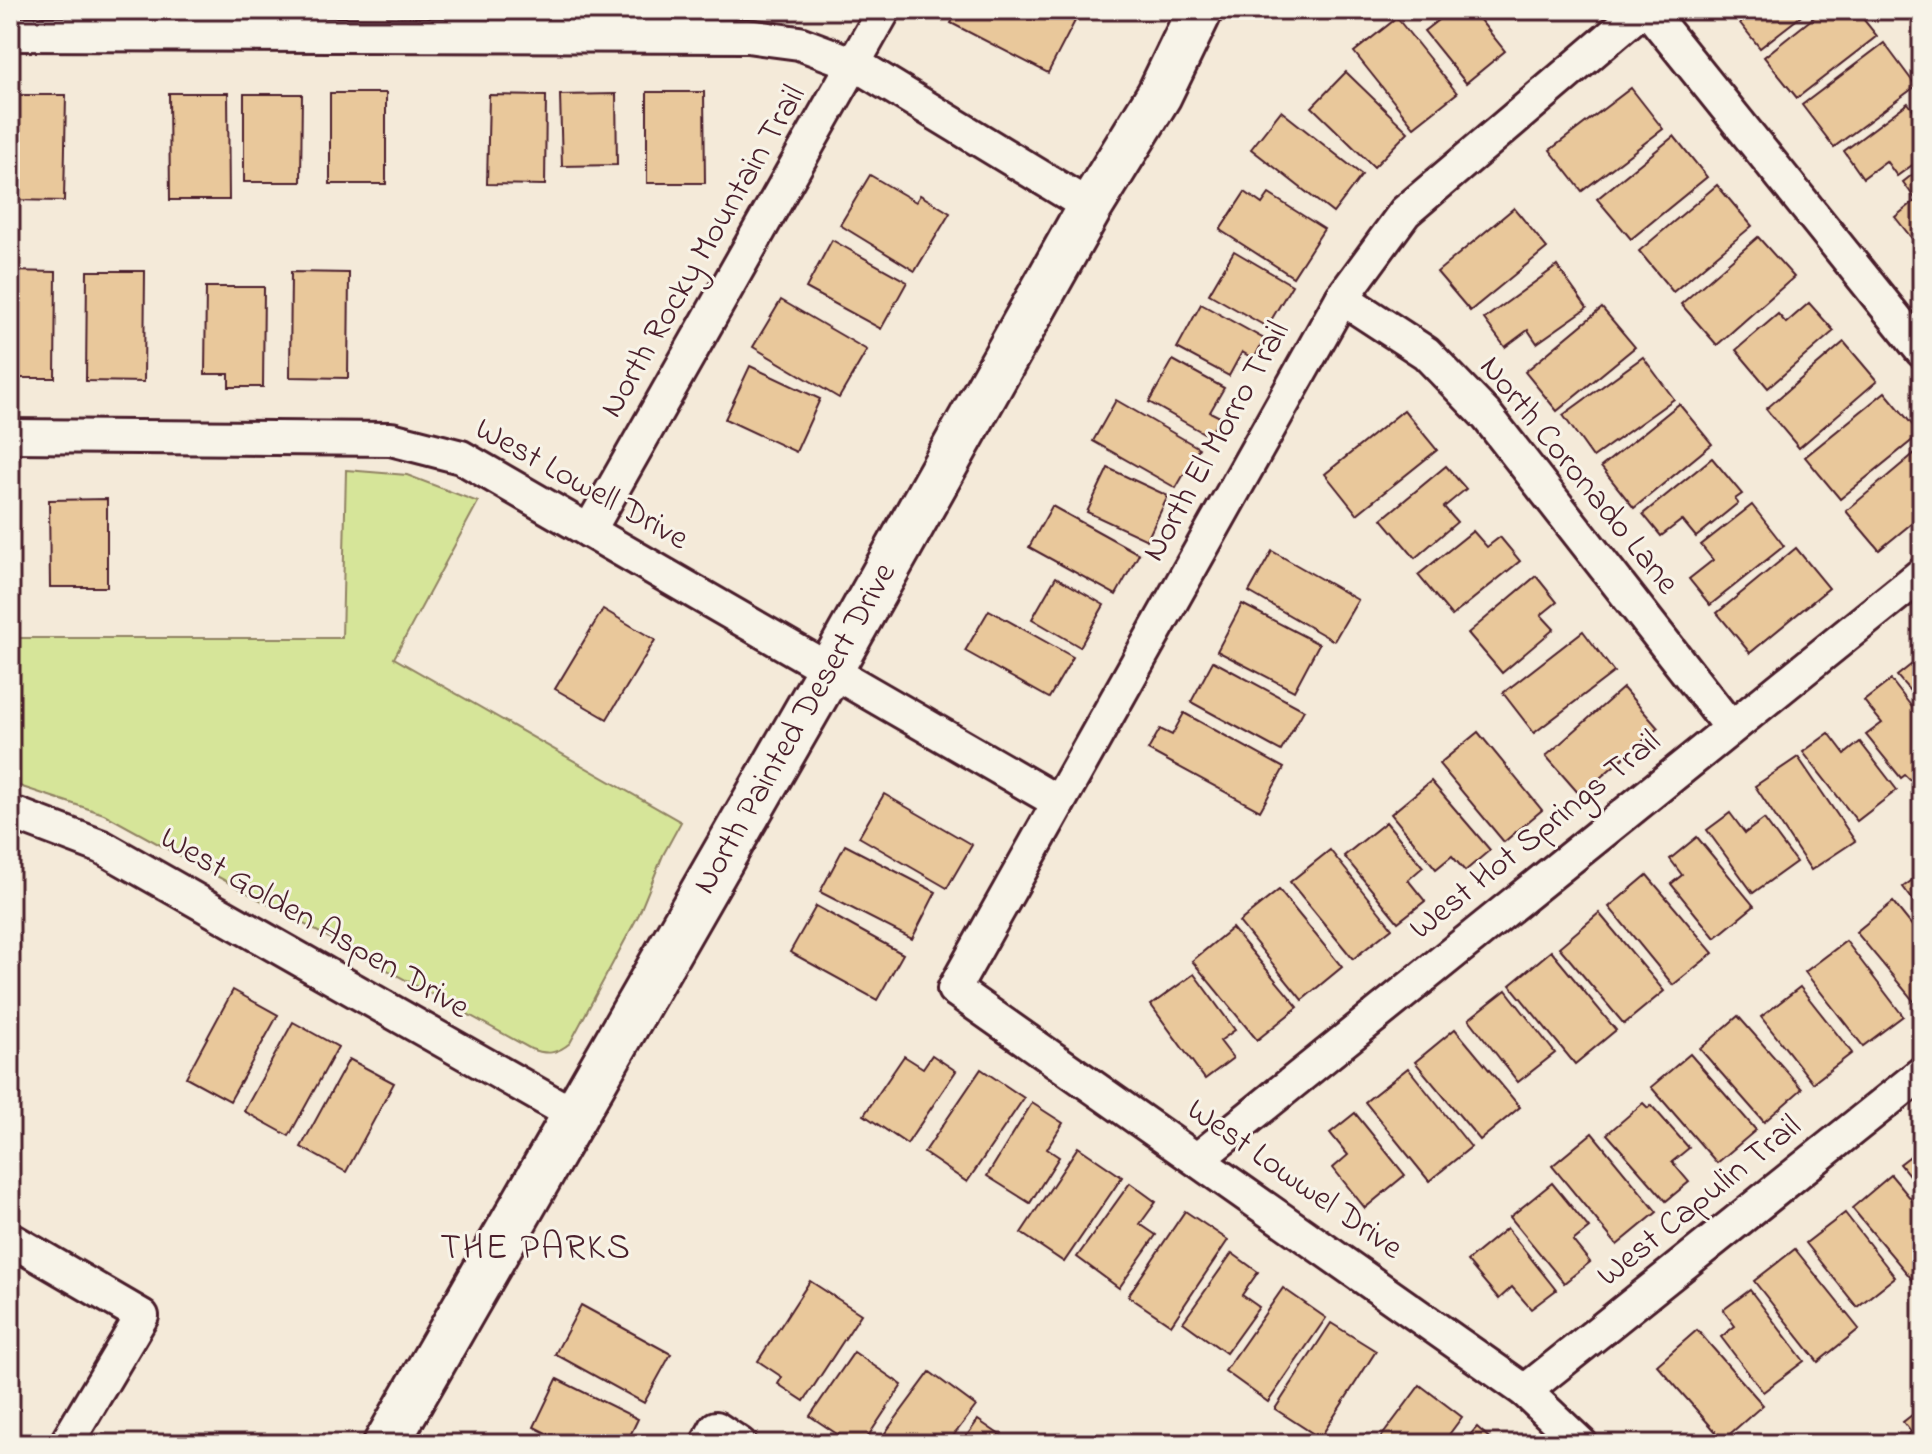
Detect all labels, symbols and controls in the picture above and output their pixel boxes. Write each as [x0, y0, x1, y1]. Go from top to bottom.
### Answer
street label: North Rocky Mountain Trail [588, 76, 820, 428]
street label: North El Morro Trail [1130, 313, 1304, 571]
street label: North Coronado Lane [1466, 346, 1691, 607]
street label: West Lowell Drive [465, 406, 698, 565]
street label: North Painted Desert Drive [681, 553, 911, 904]
street label: West Hot Springs Trail [1399, 719, 1673, 953]
street label: West Golden Aspen Drive [150, 815, 479, 1034]
street label: West Lowwel Drive [1176, 1087, 1413, 1274]
street label: West Capulin Trail [1587, 1104, 1813, 1300]
district label: THE PARKS [440, 1223, 632, 1276]

